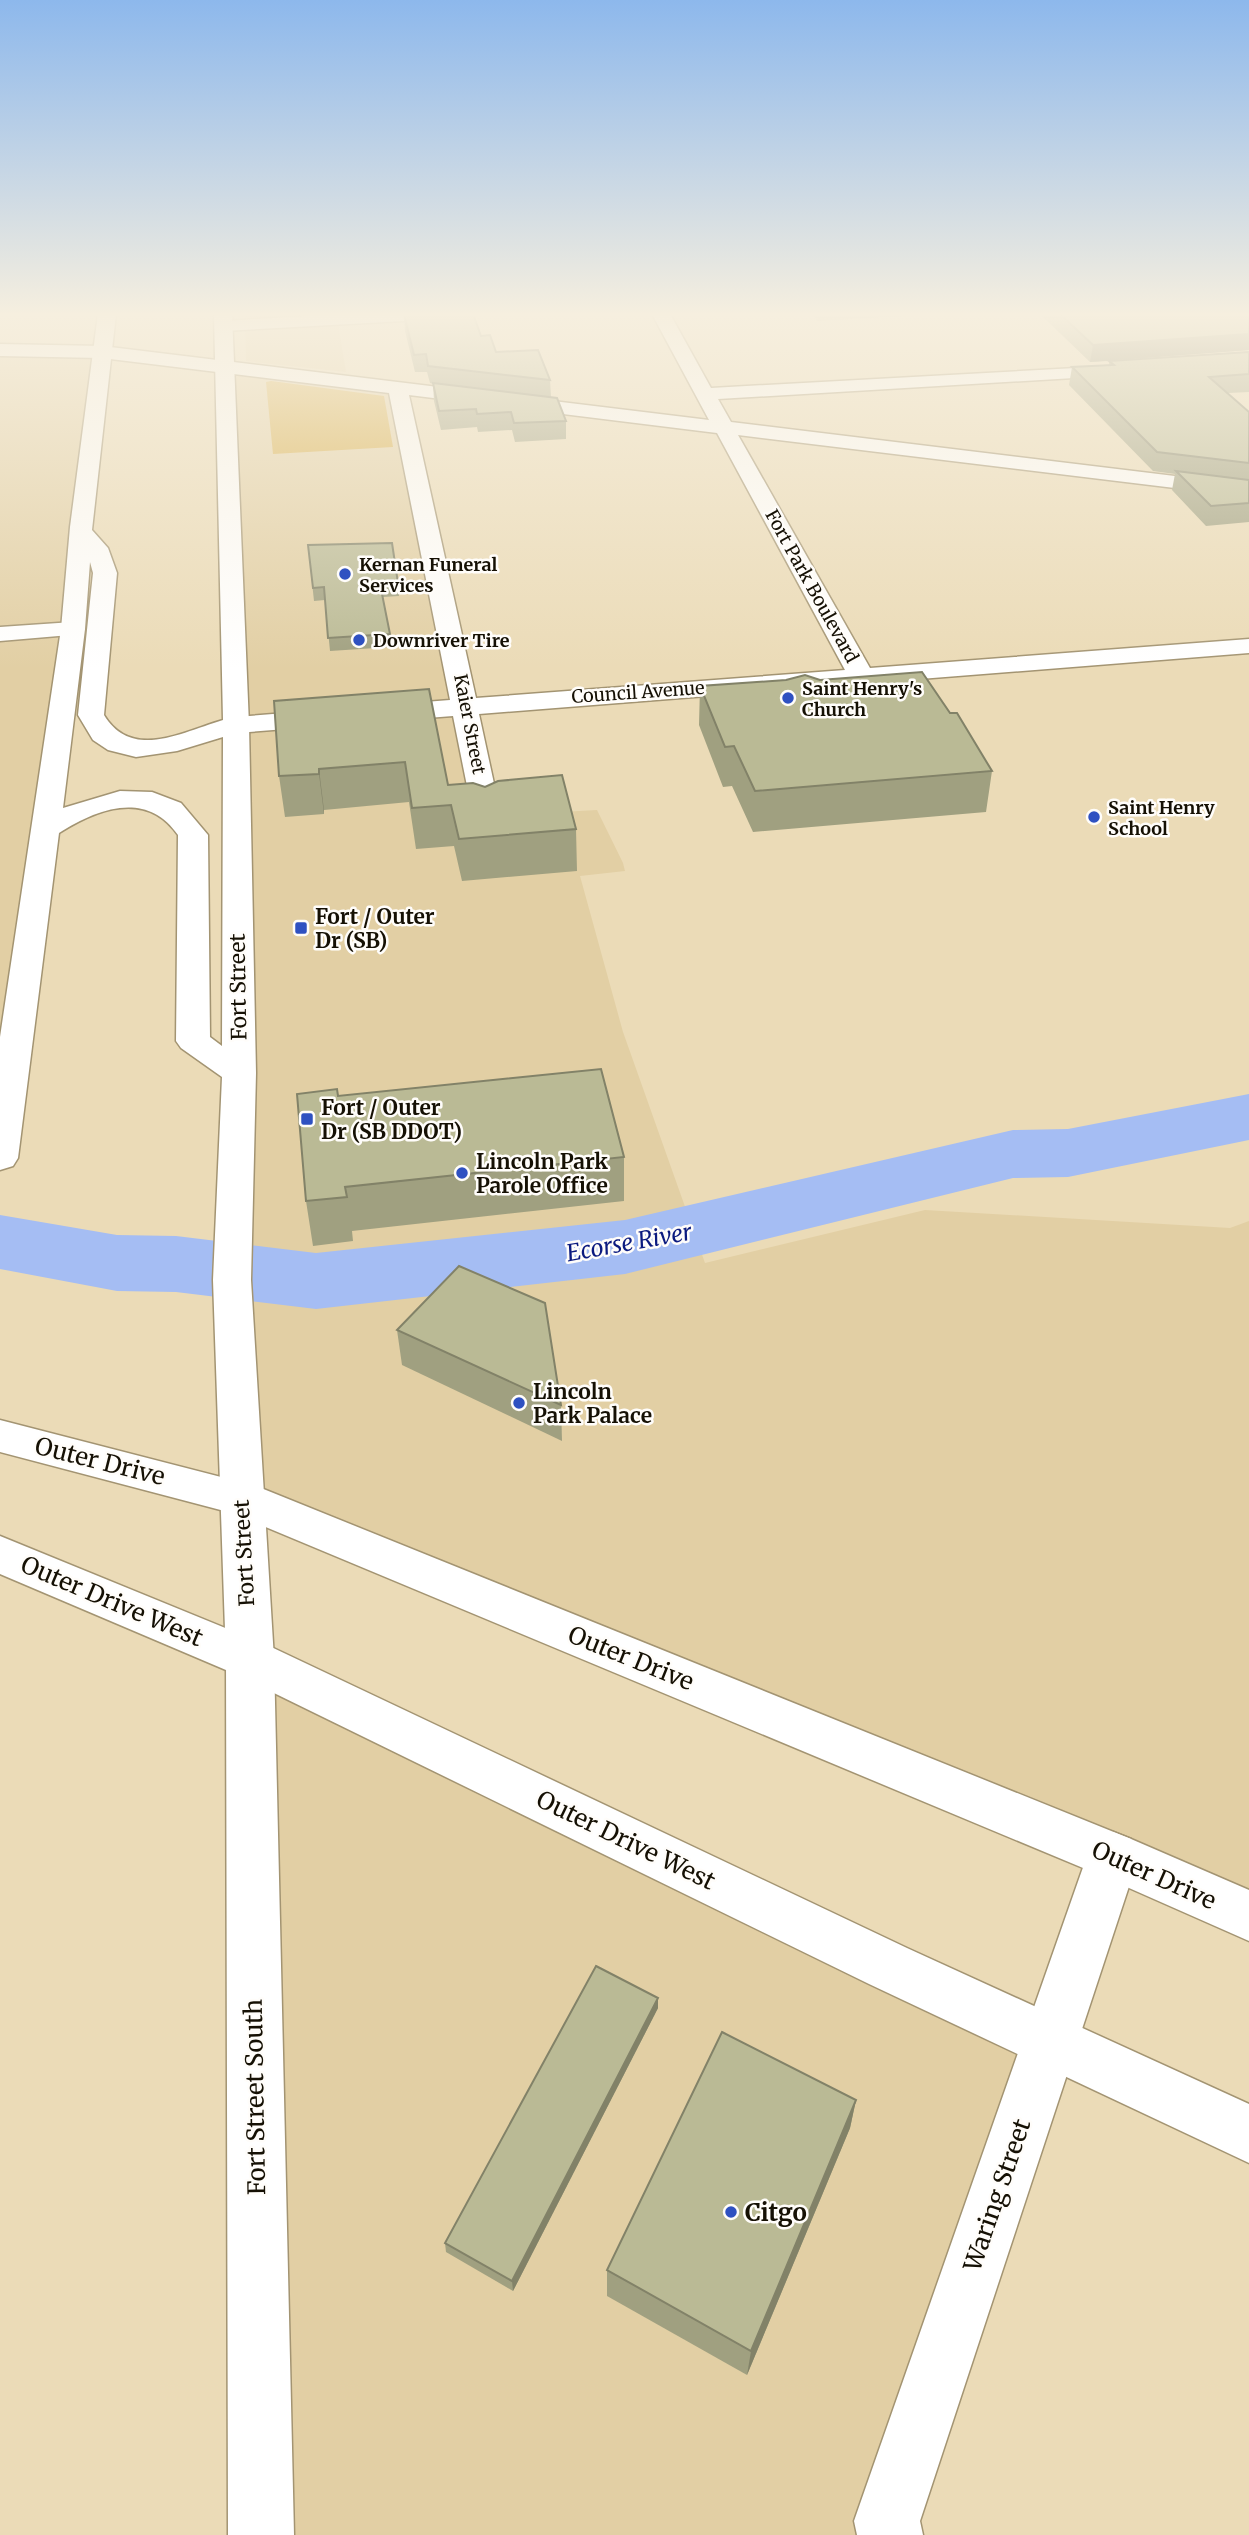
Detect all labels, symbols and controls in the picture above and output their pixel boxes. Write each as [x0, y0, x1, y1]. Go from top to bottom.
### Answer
street label: Fort Park Boulevard [760, 505, 864, 667]
place label: Kernan Funeral Services [359, 553, 498, 597]
marker: Kernan Funeral Services [337, 566, 353, 582]
place label: Downriver Tire [373, 629, 510, 652]
marker: Downriver Tire [351, 632, 367, 648]
street label: Kaier Street [449, 672, 491, 776]
street label: Council Avenue [571, 676, 705, 708]
place label: Saint Henry's Church [802, 677, 922, 721]
marker: Saint Henry's Church [780, 690, 796, 706]
place label: Saint Henry School [1108, 796, 1215, 840]
marker: Saint Henry School [1086, 809, 1102, 825]
place label: Fort / Outer Dr (SB) [315, 903, 435, 954]
marker: Fort / Outer Dr (SB) [293, 920, 309, 936]
street label: Fort Street [224, 933, 252, 1041]
place label: Fort / Outer Dr (SB DDOT) [321, 1094, 462, 1145]
marker: Fort / Outer Dr (SB DDOT) [299, 1111, 315, 1127]
place label: Lincoln Park Parole Office [476, 1148, 608, 1199]
marker: Lincoln Park Parole Office [454, 1165, 470, 1181]
water label: Ecorse River [564, 1217, 695, 1267]
place label: Lincoln Park Palace [533, 1378, 652, 1429]
marker: Lincoln Park Palace [511, 1395, 527, 1411]
street label: Outer Drive [32, 1430, 168, 1492]
street label: Fort Street [228, 1499, 260, 1607]
street label: Outer Drive West [16, 1549, 208, 1654]
street label: Outer Drive [564, 1619, 698, 1697]
street label: Outer Drive West [532, 1783, 721, 1897]
street label: Outer Drive [1087, 1834, 1221, 1916]
street label: Fort Street South [238, 1999, 272, 2195]
street label: Waring Street [956, 2114, 1038, 2276]
place label: Citgo [745, 2197, 807, 2228]
marker: Citgo [723, 2204, 739, 2220]

